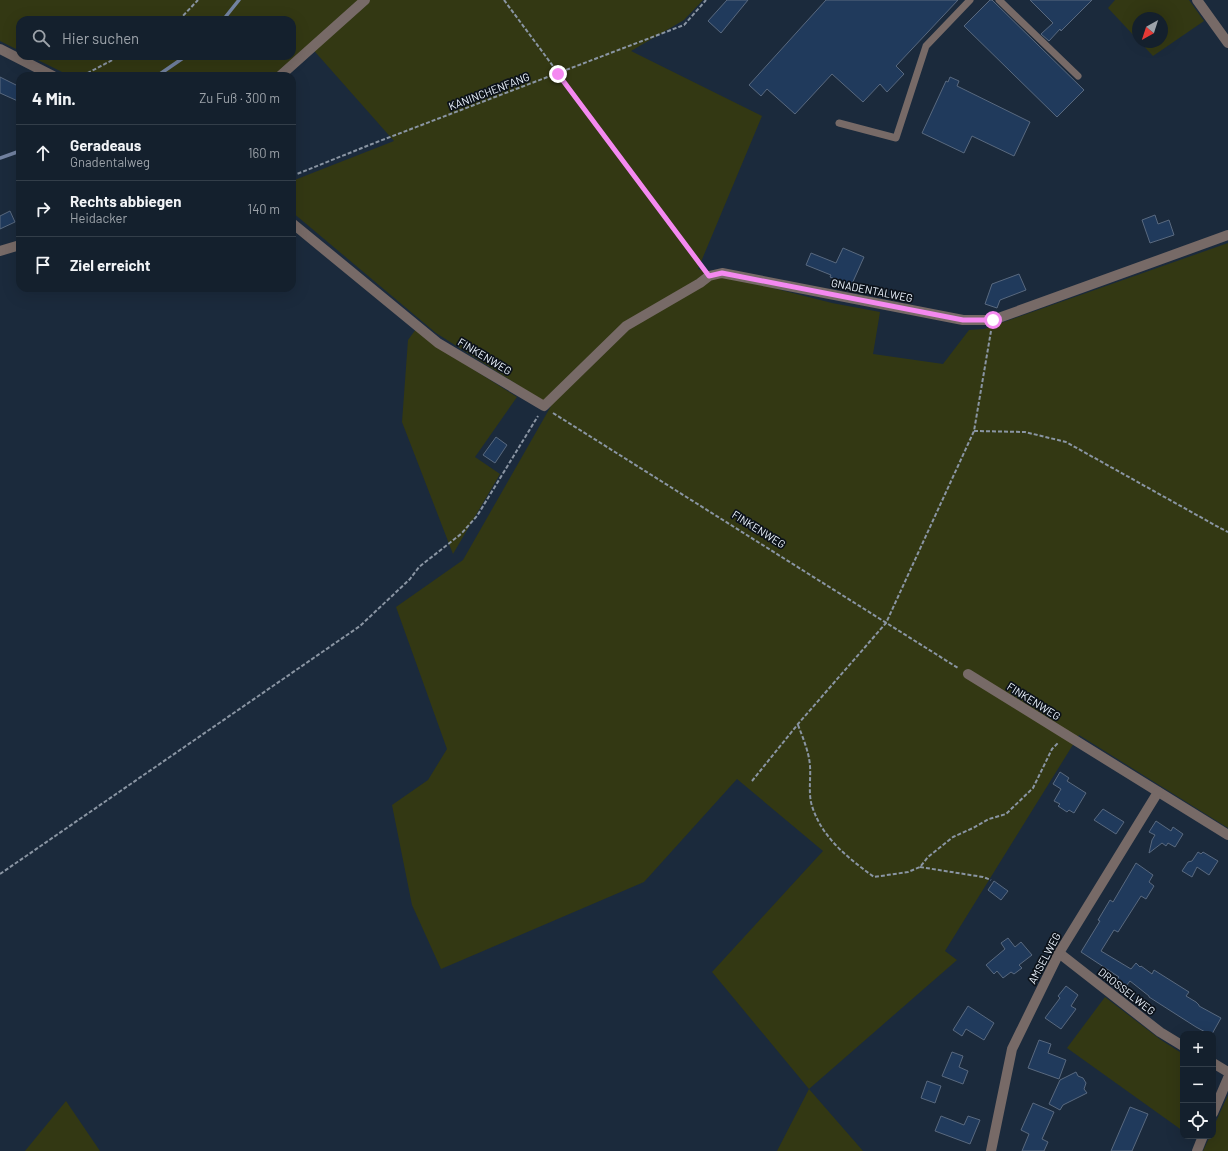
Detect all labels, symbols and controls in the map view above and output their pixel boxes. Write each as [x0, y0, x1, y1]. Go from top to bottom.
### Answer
north arrow [1132, 12, 1168, 48]
search box [16, 16, 296, 60]
icon: search [30, 27, 52, 49]
text: Hier suchen [62, 29, 139, 47]
route end [549, 65, 567, 83]
street label: KANINCHENFANG [447, 70, 531, 112]
text: 4 Min. [32, 88, 76, 108]
text: Zu Fuß · 300 m [199, 90, 280, 106]
text: Geradeaus [70, 136, 141, 154]
icon: ahead [32, 142, 54, 164]
text: 160 m [248, 145, 280, 161]
text: Gnadentalweg [70, 154, 150, 170]
text: Rechts abbiegen [70, 192, 181, 210]
icon: right [32, 198, 54, 220]
text: 140 m [248, 201, 280, 217]
text: Heidacker [70, 210, 127, 226]
icon: arrive [32, 254, 54, 276]
text: Ziel erreicht [70, 256, 151, 274]
street label: GNADENTALWEG [830, 276, 914, 304]
route start [984, 311, 1002, 329]
street label: FINKENWEG [456, 335, 514, 377]
street label: FINKENWEG [730, 508, 788, 550]
street label: FINKENWEG [1005, 680, 1063, 722]
street label: AMSELWEG [1025, 930, 1063, 986]
street label: DROSSELWEG [1096, 965, 1158, 1017]
map controls [1180, 1031, 1216, 1139]
button: + [1180, 1031, 1216, 1067]
button: − [1180, 1067, 1216, 1103]
button: locate [1180, 1103, 1216, 1139]

